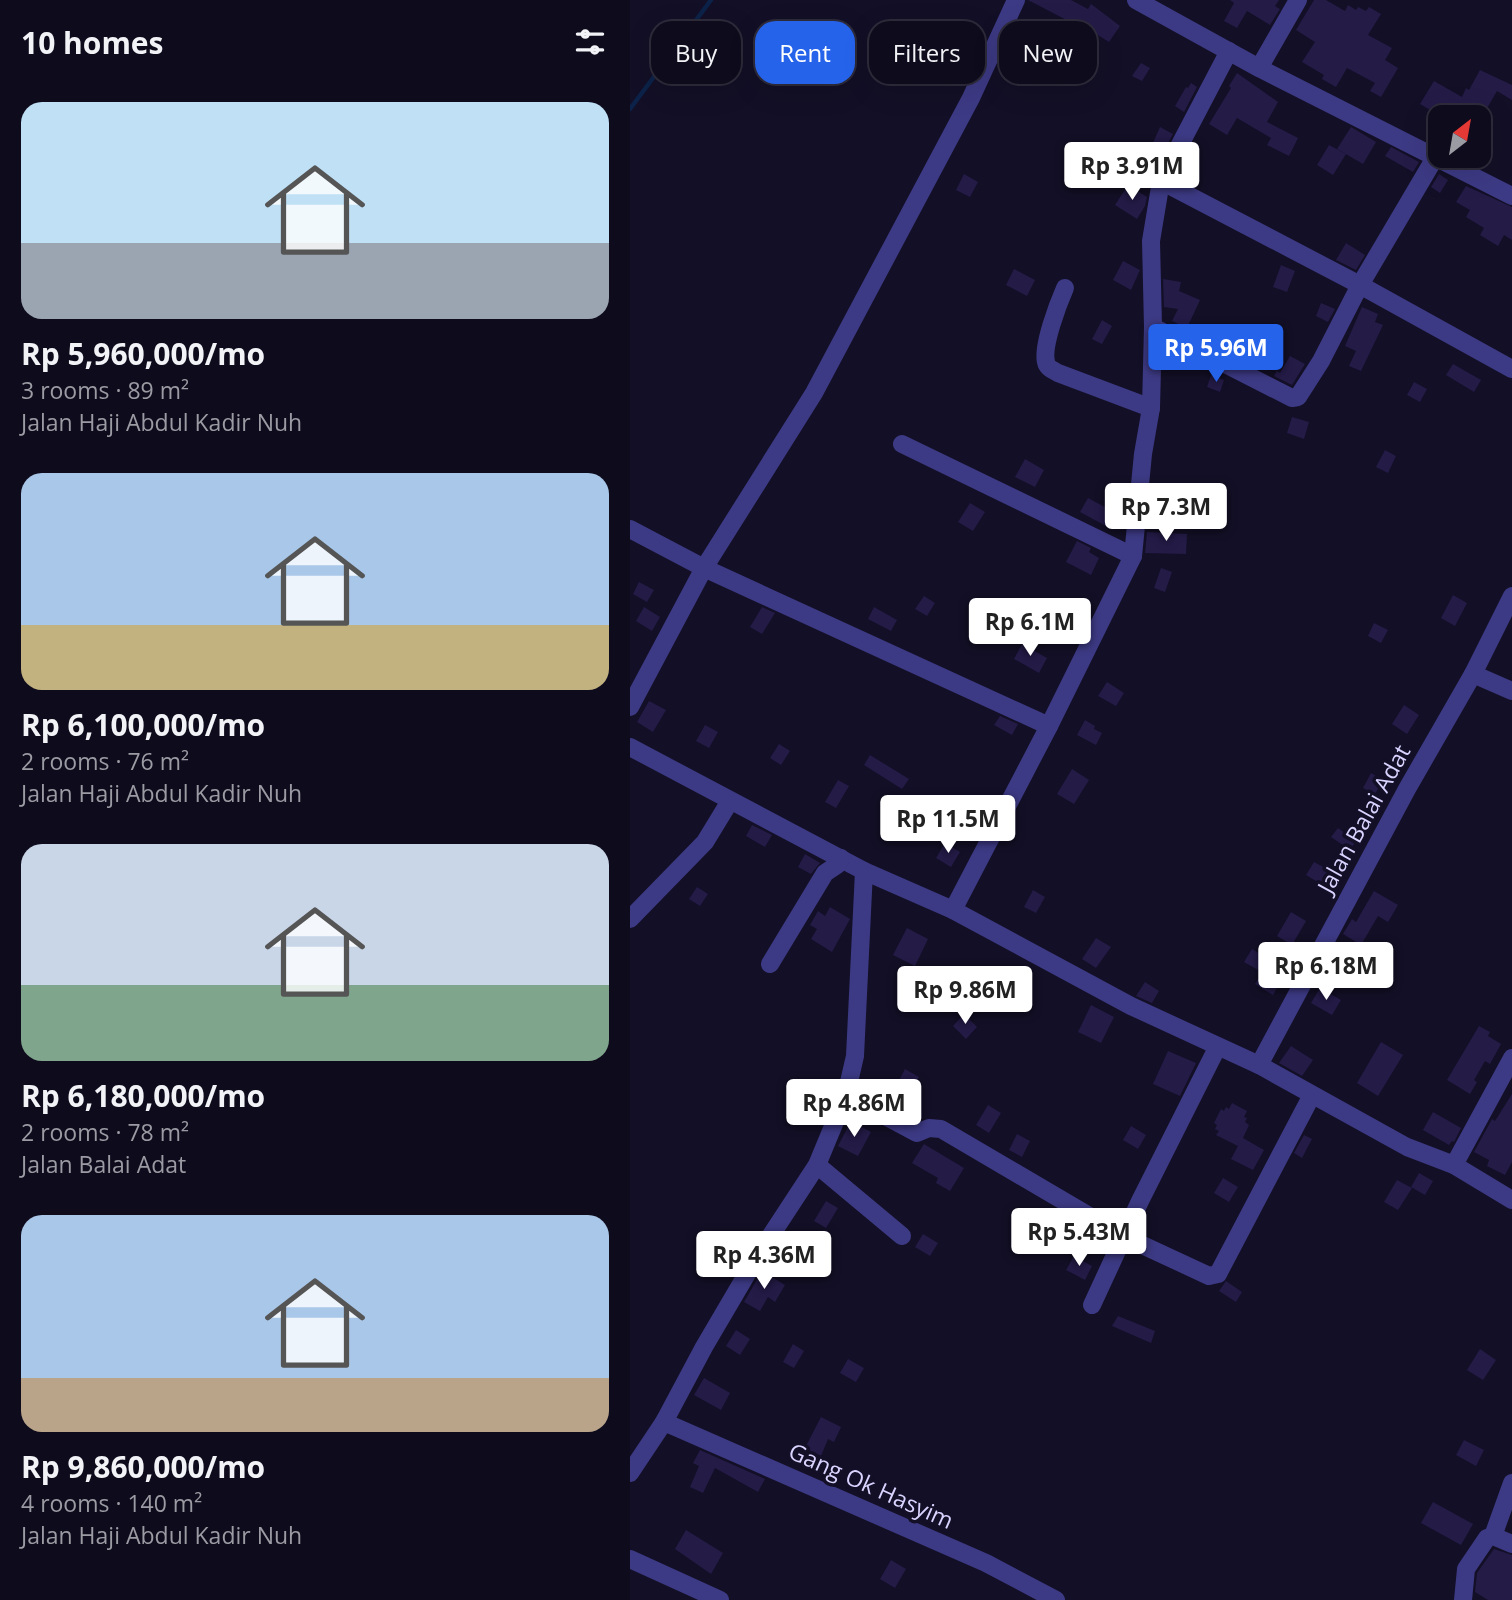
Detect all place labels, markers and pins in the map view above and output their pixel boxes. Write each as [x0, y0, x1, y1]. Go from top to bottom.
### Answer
pin: Rp 3.91M [1060, 142, 1204, 202]
pin: Rp 5.96M [1144, 324, 1288, 384]
pin: Rp 7.3M [1101, 484, 1231, 543]
pin: Rp 6.1M [965, 598, 1095, 658]
pin: Rp 11.5M [876, 796, 1020, 855]
pin: Rp 6.18M [1254, 942, 1398, 1002]
pin: Rp 9.86M [893, 967, 1037, 1026]
pin: Rp 4.86M [782, 1080, 926, 1139]
pin: Rp 5.43M [1007, 1208, 1151, 1268]
pin: Rp 4.36M [692, 1232, 836, 1291]

